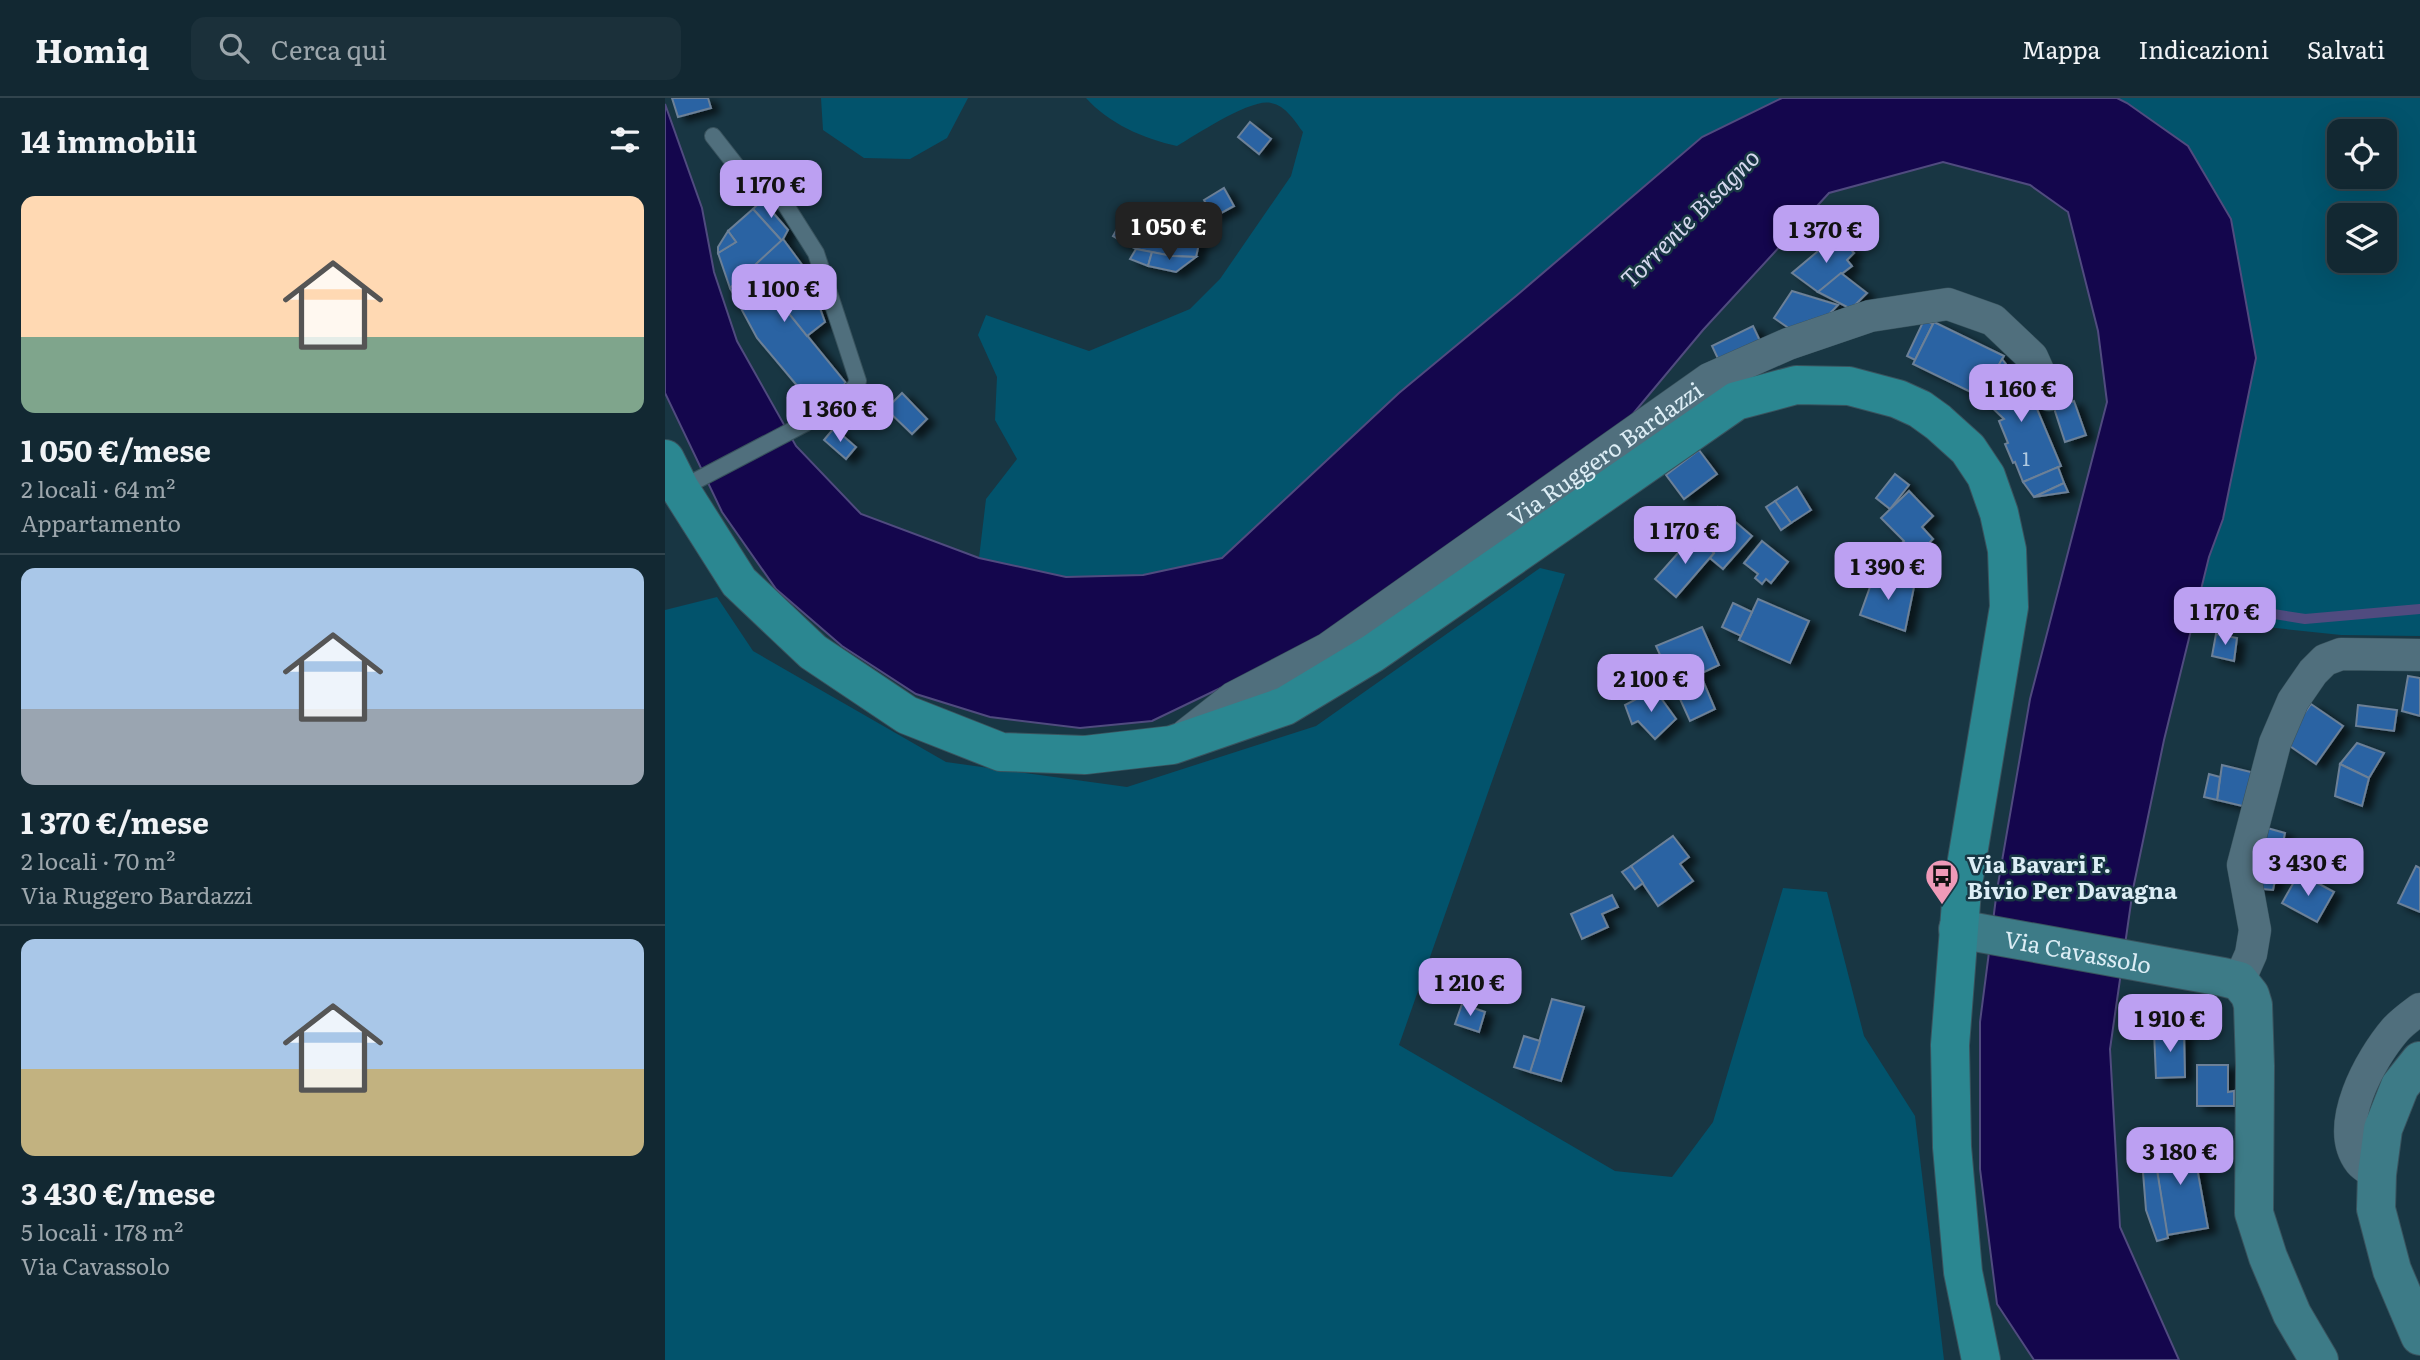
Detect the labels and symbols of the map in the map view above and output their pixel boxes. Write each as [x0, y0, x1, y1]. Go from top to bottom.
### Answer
water label: Torrente Bisagno [1612, 140, 1766, 294]
pin: 1 170 € [706, 160, 836, 220]
pin: 1 050 € [1104, 202, 1234, 262]
pin: 1 370 € [1761, 206, 1891, 265]
pin: 1 100 € [719, 264, 849, 324]
pin: 1 160 € [1956, 364, 2086, 424]
street label: Via Ruggero Bardazzi [1500, 372, 1709, 534]
pin: 1 360 € [775, 384, 905, 444]
house number: 1 [2022, 444, 2030, 472]
pin: 1 170 € [1620, 506, 1750, 566]
pin: 1 390 € [1823, 542, 1953, 602]
pin: 1 170 € [2160, 588, 2290, 647]
pin: 2 100 € [1586, 654, 1716, 714]
pin: 3 430 € [2243, 838, 2373, 898]
place label: Via Bavari F. Bivio Per Davagna [1967, 846, 2178, 906]
bus stop icon: Via Bavari F. Bivio Per Davagna [1923, 857, 1961, 906]
street label: Via Cavassolo [2002, 921, 2154, 981]
pin: 1 210 € [1405, 958, 1535, 1018]
pin: 1 910 € [2105, 995, 2235, 1054]
pin: 3 180 € [2115, 1128, 2245, 1187]

